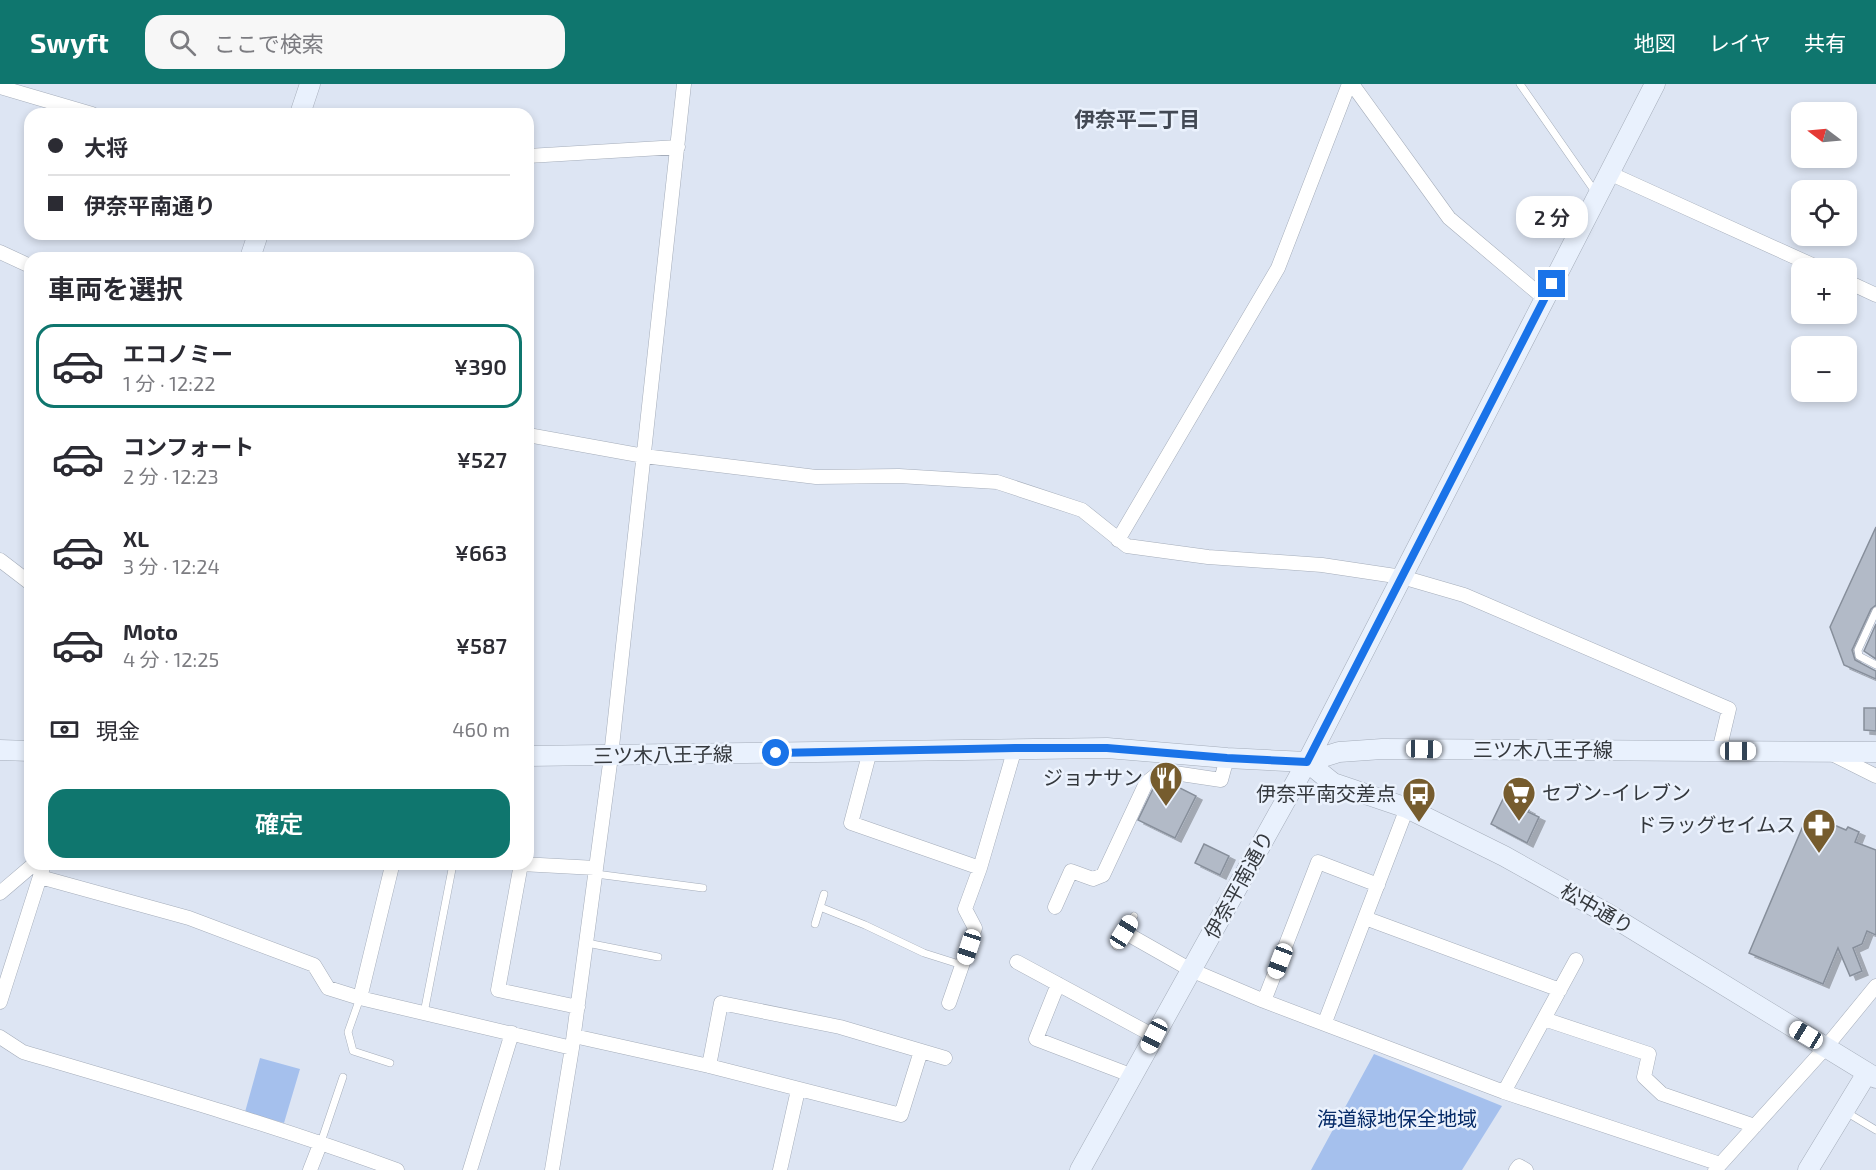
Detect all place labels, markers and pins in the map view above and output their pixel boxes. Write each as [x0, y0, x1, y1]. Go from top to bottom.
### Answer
restaurant icon: ジョナサン [1148, 760, 1184, 807]
place label: ジョナサン [1043, 765, 1143, 789]
supermarket icon: セブン-イレブン [1501, 775, 1537, 822]
bus stop icon: 伊奈平南交差点 [1401, 776, 1437, 823]
place label: セブン-イレブン [1542, 780, 1691, 804]
place label: 伊奈平南交差点 [1256, 781, 1396, 805]
pharmacy icon: ドラッグセイムス [1801, 807, 1837, 854]
place label: ドラッグセイムス [1636, 812, 1796, 836]

